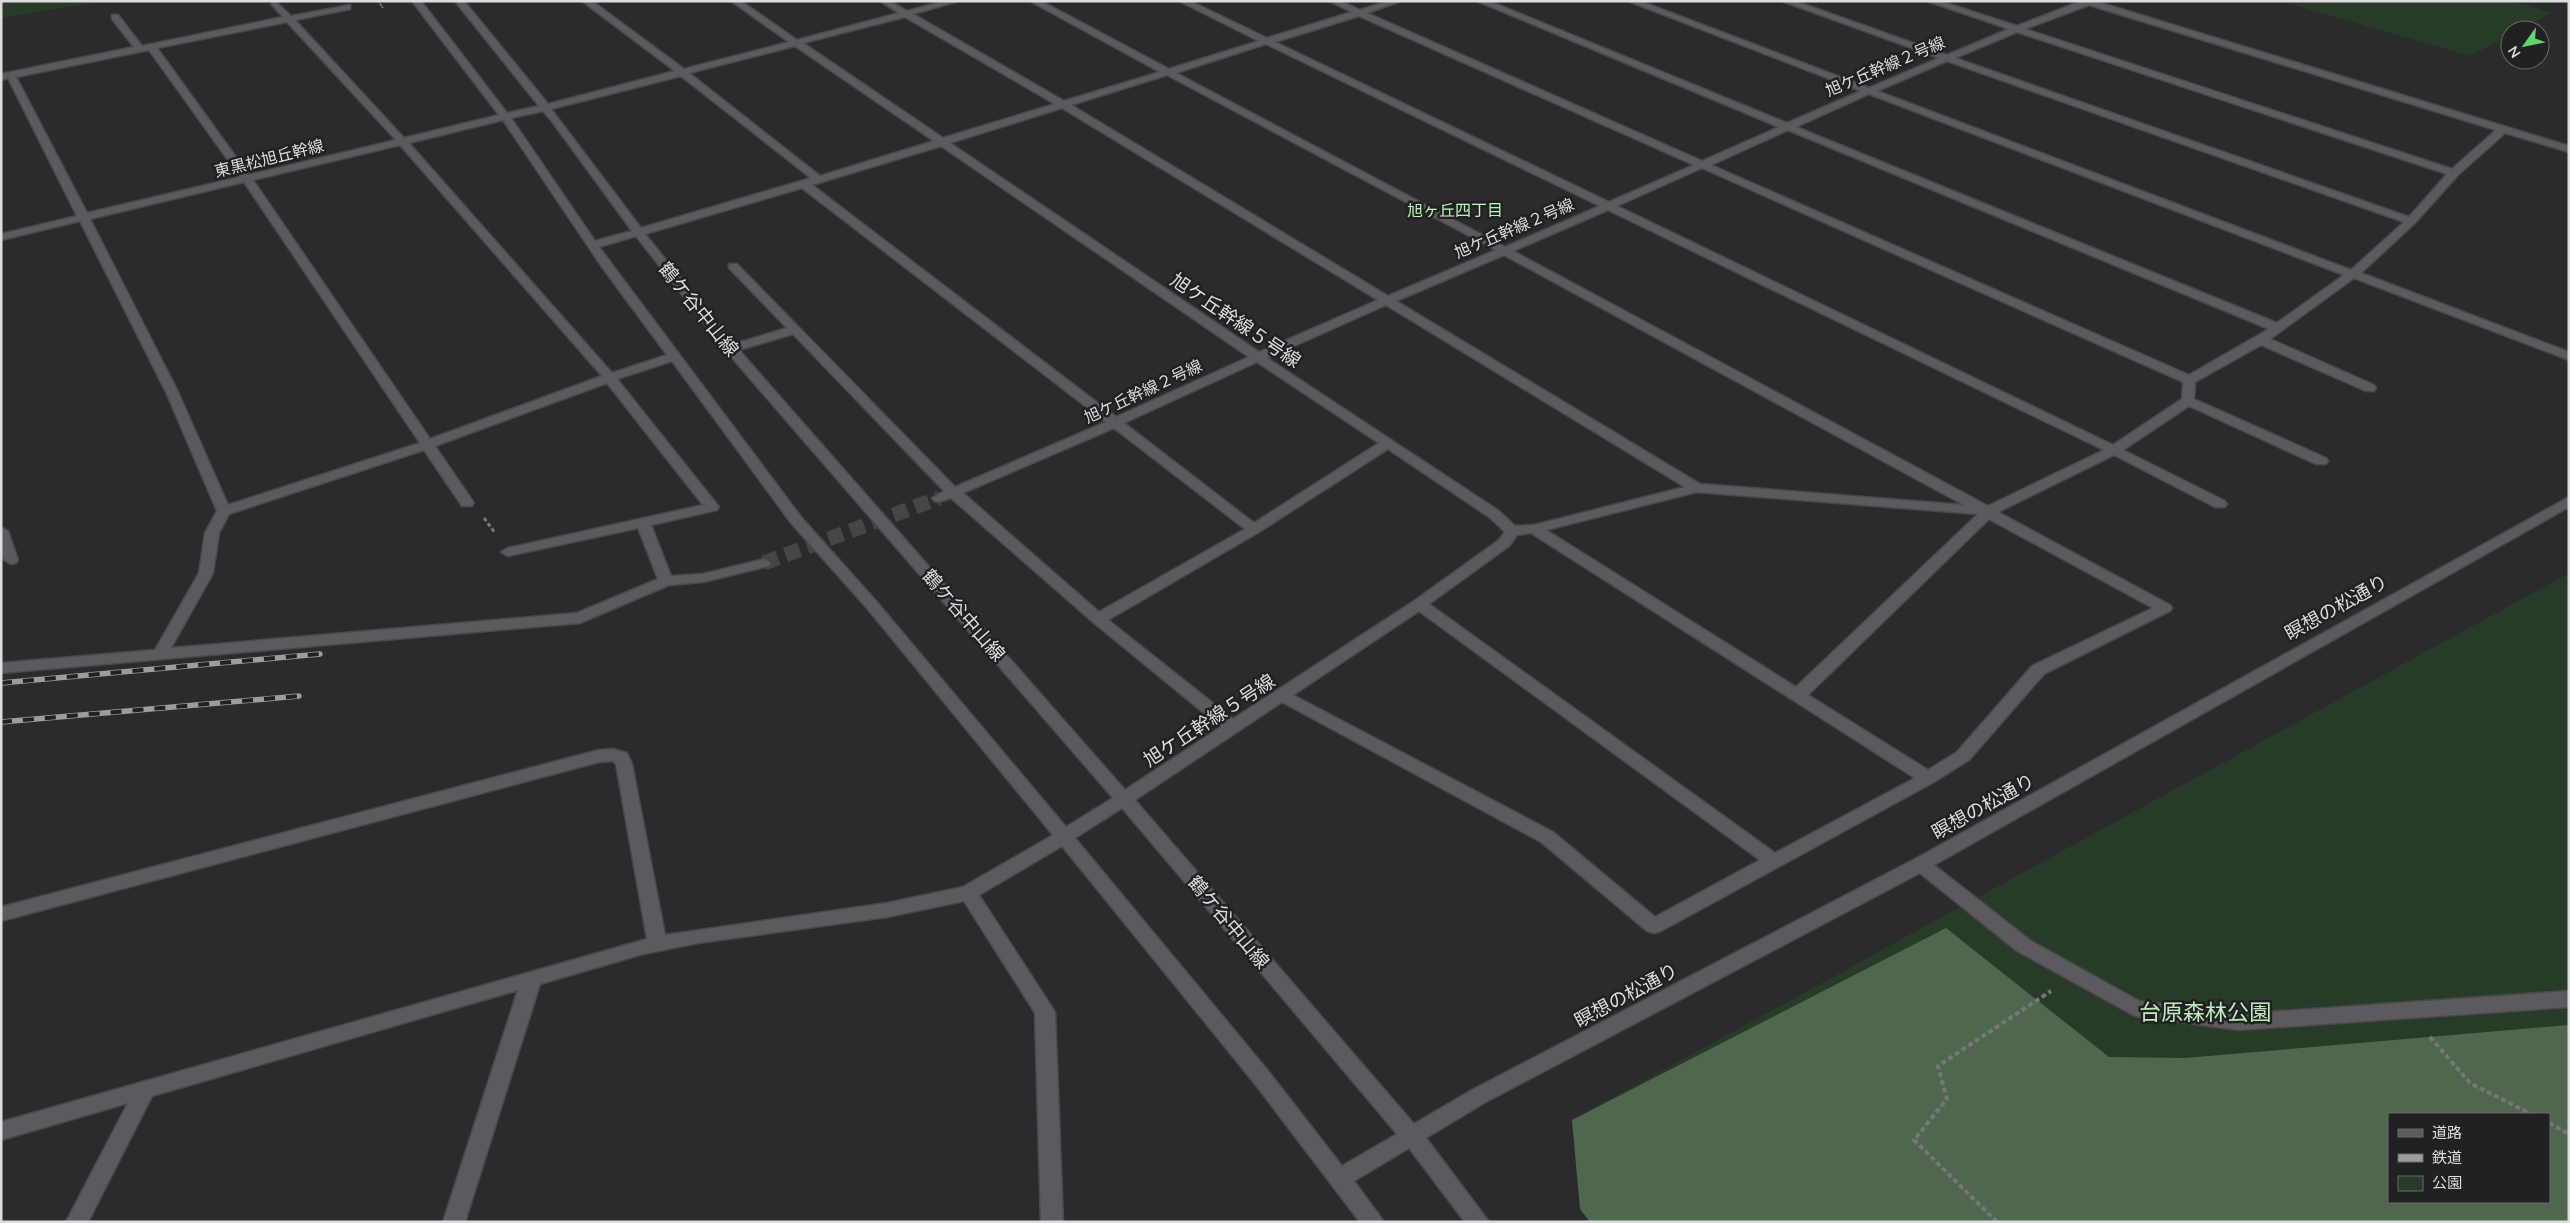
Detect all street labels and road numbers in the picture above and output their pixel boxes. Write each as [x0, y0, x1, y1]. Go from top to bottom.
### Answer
street label: 旭ケ丘幹線２号線 [1822, 32, 1948, 100]
street label: 東黒松旭丘幹線 [212, 135, 326, 181]
street label: 旭ケ丘幹線２号線 [1451, 194, 1577, 262]
street label: 鶴ケ谷中山線 [654, 257, 744, 361]
street label: 旭ケ丘幹線５号線 [1166, 268, 1306, 372]
street label: 旭ケ丘幹線２号線 [1081, 355, 1205, 427]
street label: 鶴ケ谷中山線 [918, 564, 1010, 666]
street label: 瞑想の松通り [2280, 569, 2392, 645]
street label: 旭ケ丘幹線５号線 [1139, 669, 1279, 771]
street label: 瞑想の松通り [1927, 768, 2039, 844]
street label: 鶴ケ谷中山線 [1183, 871, 1275, 973]
street label: 瞑想の松通り [1570, 958, 1682, 1032]

